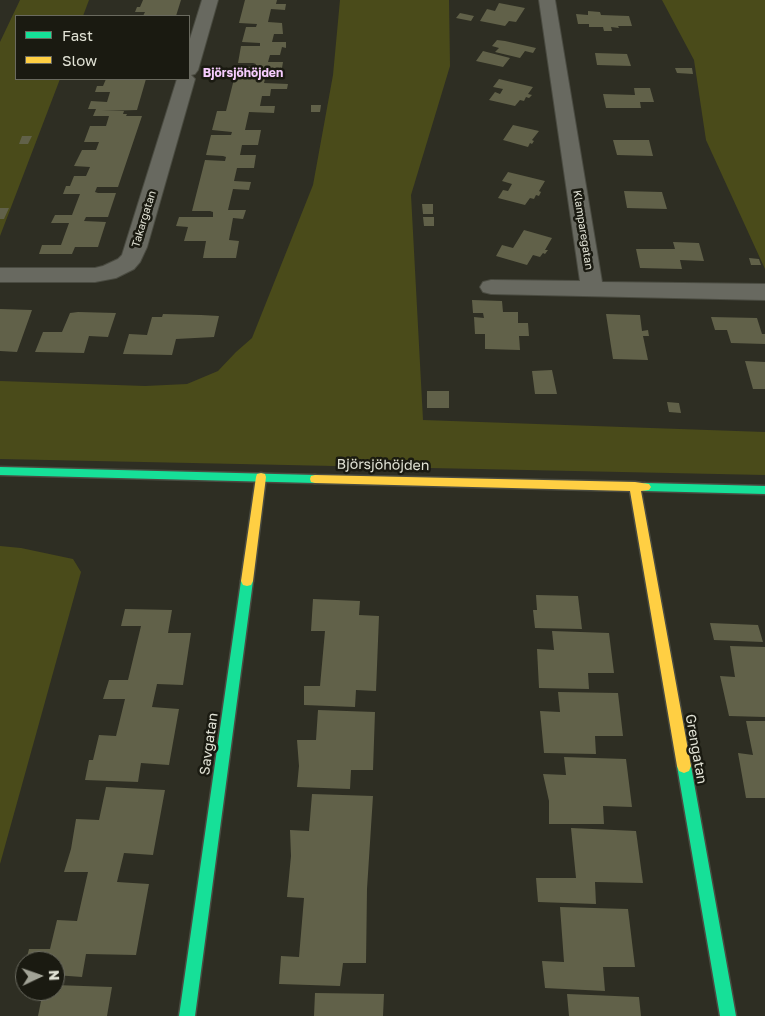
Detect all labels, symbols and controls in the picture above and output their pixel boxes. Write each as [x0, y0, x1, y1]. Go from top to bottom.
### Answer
legend [15, 15, 190, 80]
text: Fast [62, 26, 93, 44]
text: Slow [62, 51, 97, 69]
district label: Björsjöhöjden [203, 66, 283, 80]
street label: Takargatan [129, 189, 159, 249]
street label: Klamparegatan [570, 189, 596, 271]
street label: Björsjöhöjden [337, 456, 429, 474]
street label: Savgatan [196, 712, 222, 776]
street label: Grengatan [682, 713, 710, 785]
north arrow [15, 951, 65, 1001]
text: N [46, 969, 63, 981]

